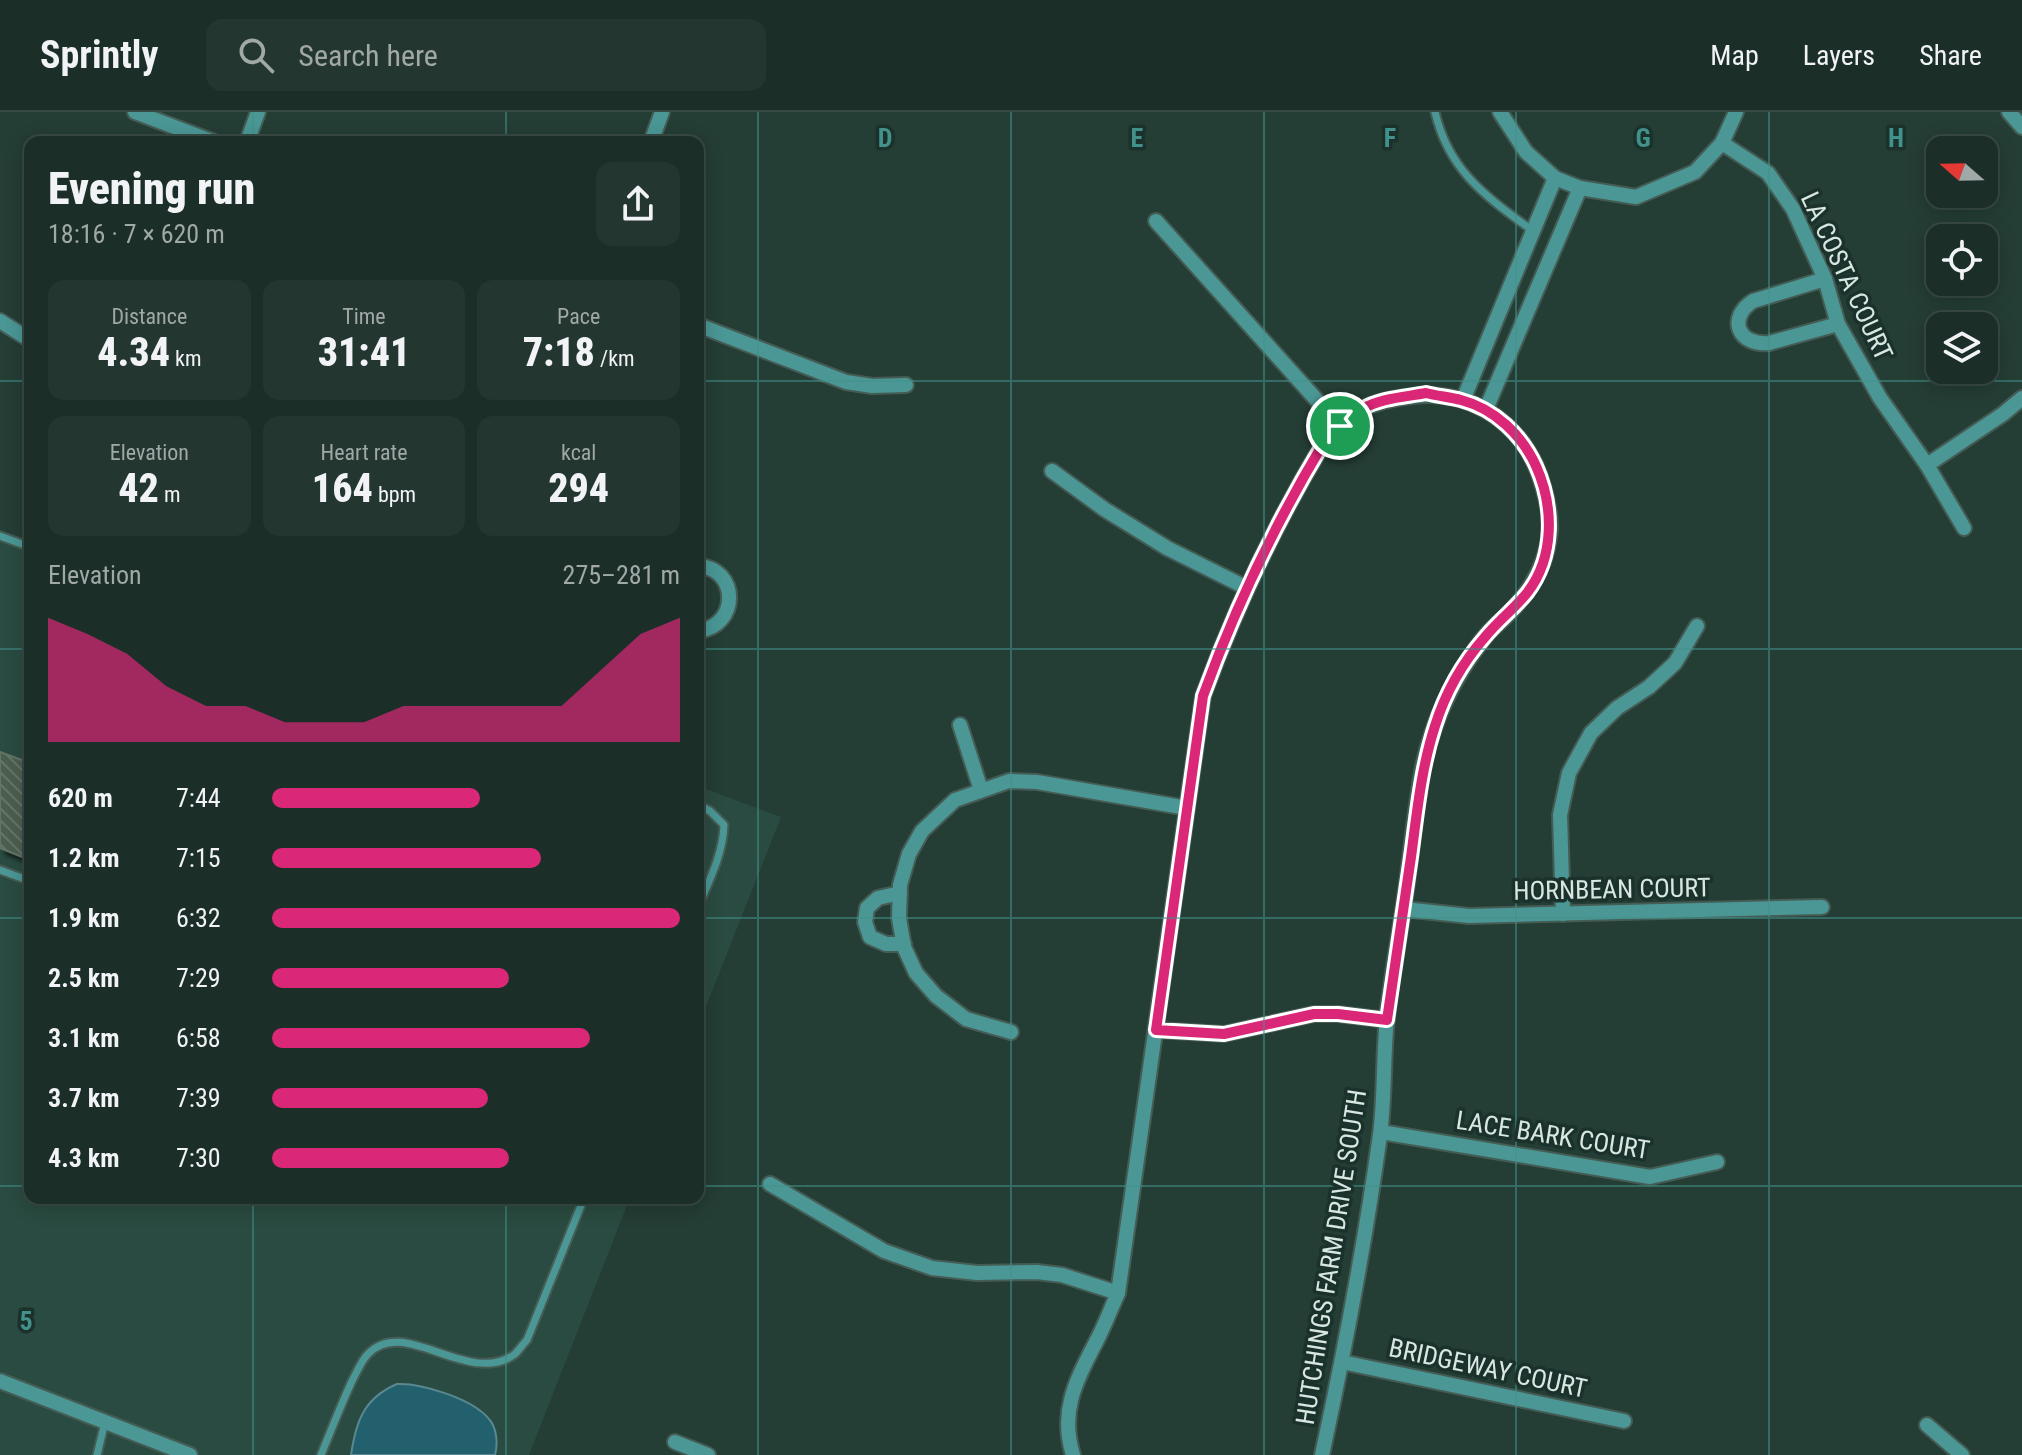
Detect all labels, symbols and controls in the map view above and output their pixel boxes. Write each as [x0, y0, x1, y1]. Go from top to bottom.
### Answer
search box [206, 19, 766, 91]
text: Sprintly [40, 33, 158, 77]
icon: search [234, 33, 278, 77]
text: Search here [298, 38, 438, 73]
text: Map [1710, 39, 1759, 72]
text: Layers [1803, 39, 1875, 72]
text: Share [1919, 39, 1982, 72]
text: D [878, 123, 892, 153]
text: E [1131, 123, 1144, 153]
text: F [1384, 123, 1396, 153]
text: G [1635, 123, 1651, 153]
text: H [1888, 123, 1904, 153]
north arrow [1926, 136, 1998, 208]
map controls [1926, 136, 1998, 384]
button: share [596, 162, 680, 246]
text: Evening run [48, 163, 255, 215]
street label: LA COSTA COURT [1795, 187, 1899, 365]
text: 18:16 · 7 × 620 m [48, 219, 225, 249]
button: locate [1926, 224, 1998, 296]
text: Distance [111, 304, 187, 329]
text: Time [342, 304, 386, 329]
text: Pace [557, 304, 600, 329]
button: layers [1926, 312, 1998, 384]
text: 4.34 [97, 329, 170, 376]
text: 31:41 [318, 329, 410, 376]
text: 7:18 [523, 329, 595, 376]
text: km [170, 346, 202, 371]
text: /km [595, 346, 635, 371]
pin [1306, 392, 1374, 460]
icon: arrive [1318, 404, 1362, 448]
text: Elevation [110, 440, 189, 465]
text: Heart rate [321, 440, 407, 465]
text: kcal [561, 440, 596, 465]
text: 42 [118, 465, 159, 512]
text: 164 [312, 465, 373, 512]
text: 294 [548, 465, 609, 512]
text: m [159, 482, 180, 507]
text: bpm [373, 482, 416, 507]
text: Elevation [48, 560, 142, 590]
text: 275–281 m [563, 560, 680, 590]
text: 620 m [48, 783, 113, 813]
text: 7:44 [176, 783, 221, 813]
text: 1.2 km [48, 843, 120, 873]
text: 7:15 [176, 843, 221, 873]
street label: HORNBEAN COURT [1513, 872, 1711, 906]
text: 1.9 km [48, 903, 120, 933]
text: 6:32 [176, 903, 221, 933]
text: 2.5 km [48, 963, 120, 993]
text: 7:29 [176, 963, 221, 993]
text: 3.1 km [48, 1023, 120, 1053]
text: 6:58 [176, 1023, 221, 1053]
text: 3.7 km [48, 1083, 120, 1113]
text: 7:39 [176, 1083, 221, 1113]
street label: HUTCHINGS FARM DRIVE SOUTH [1290, 1087, 1372, 1427]
street label: LACE BARK COURT [1454, 1105, 1652, 1165]
text: 4.3 km [48, 1143, 120, 1173]
text: 7:30 [176, 1143, 221, 1173]
text: 5 [19, 1306, 33, 1336]
street label: BRIDGEWAY COURT [1386, 1332, 1590, 1404]

